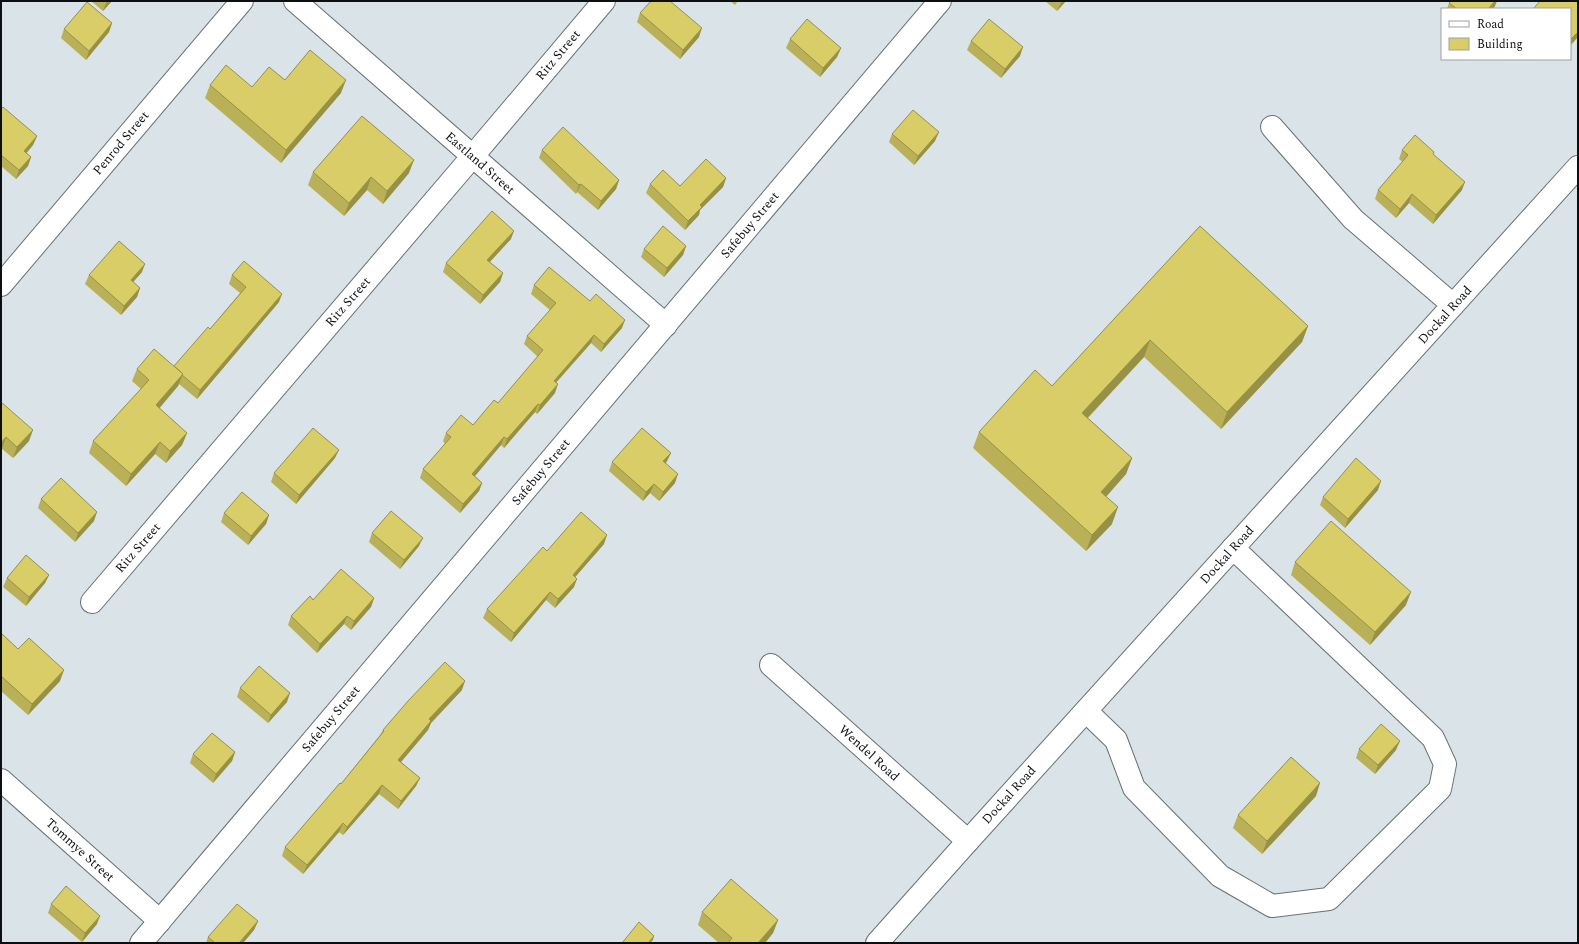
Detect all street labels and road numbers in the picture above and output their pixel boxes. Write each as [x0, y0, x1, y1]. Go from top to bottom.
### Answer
street label: Ritz Street [531, 25, 585, 85]
street label: Penrod Street [88, 106, 154, 180]
street label: Eastland Street [440, 127, 520, 199]
street label: Safebuy Street [716, 187, 784, 263]
street label: Ritz Street [320, 272, 376, 332]
street label: Dockal Road [1413, 281, 1477, 349]
street label: Safebuy Street [507, 434, 575, 510]
street label: Ritz Street [110, 518, 166, 578]
street label: Dockal Road [1195, 521, 1259, 589]
street label: Safebuy Street [297, 681, 365, 757]
street label: Wendel Road [834, 720, 904, 786]
street label: Dockal Road [977, 761, 1041, 829]
street label: Tommye Street [41, 813, 119, 887]

